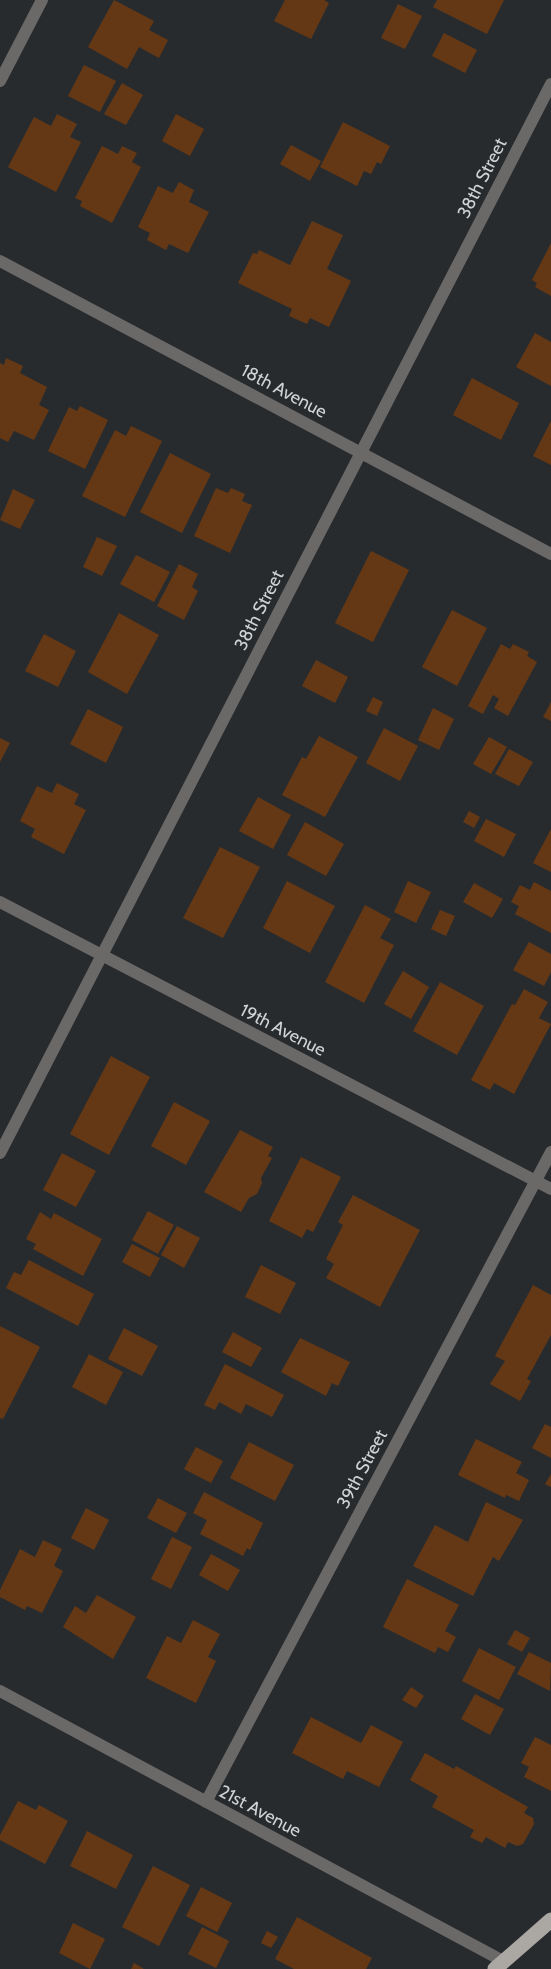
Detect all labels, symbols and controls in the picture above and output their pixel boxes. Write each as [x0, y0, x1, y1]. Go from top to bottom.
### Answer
street label: 38th Street [452, 134, 512, 222]
street label: 18th Avenue [237, 359, 331, 423]
street label: 38th Street [229, 566, 289, 654]
street label: 19th Avenue [237, 999, 329, 1061]
street label: 39th Street [332, 1426, 392, 1512]
street label: 21st Avenue [215, 1780, 305, 1842]

